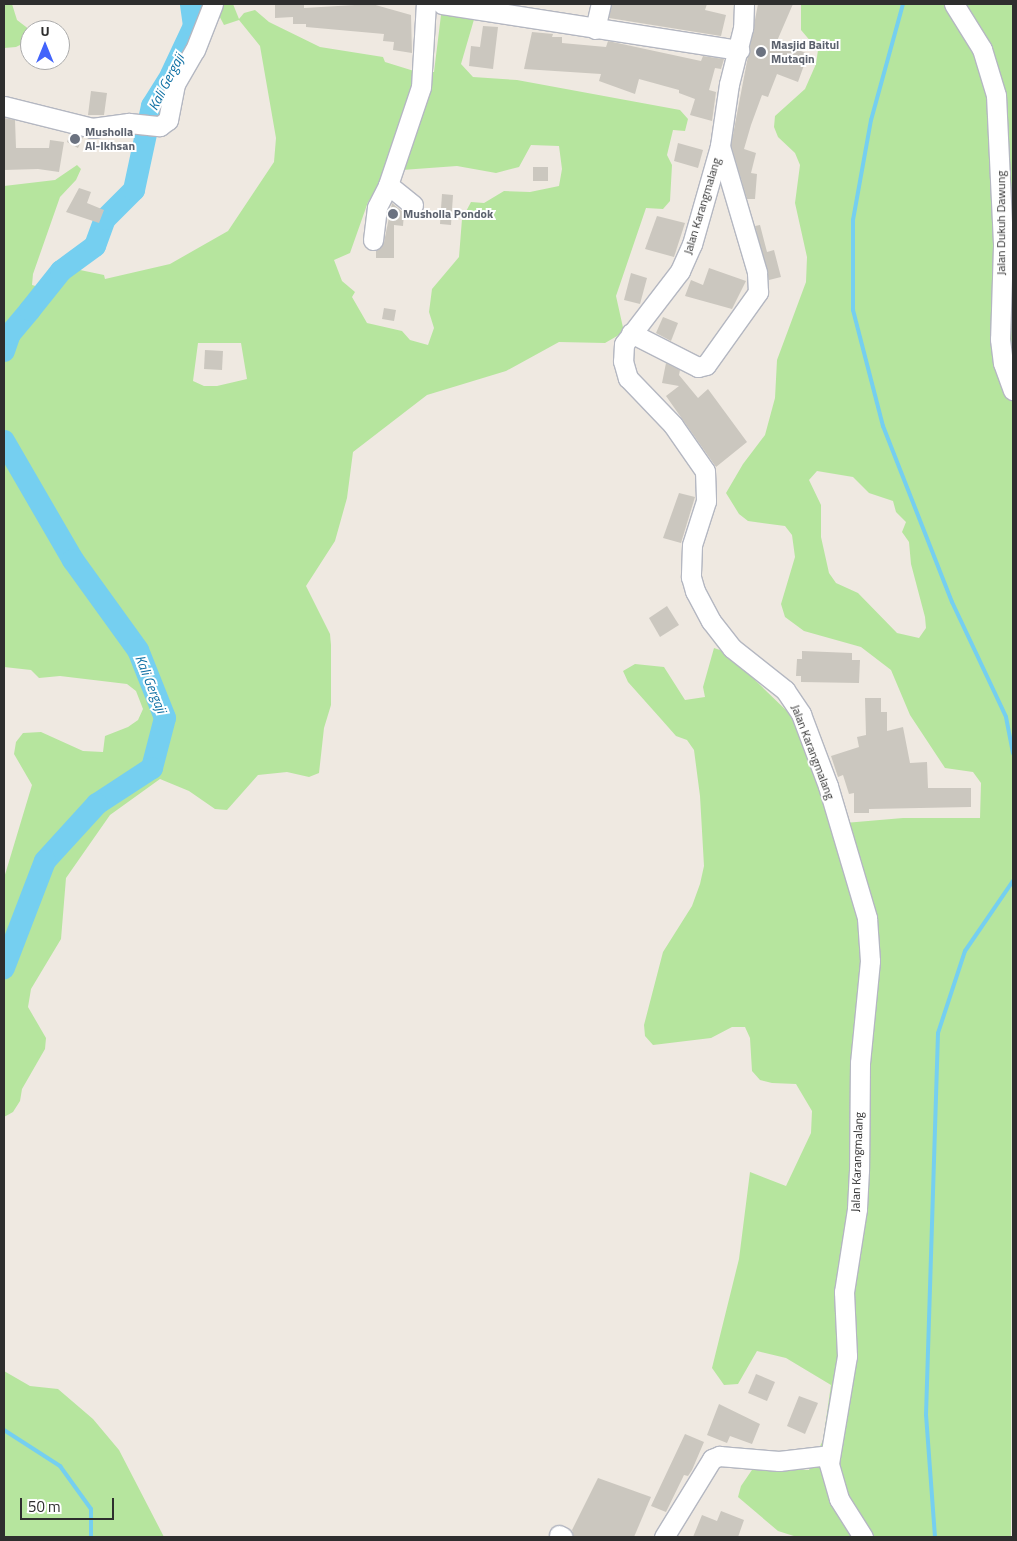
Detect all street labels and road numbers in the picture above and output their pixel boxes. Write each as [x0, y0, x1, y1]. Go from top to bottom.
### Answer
street label: Jalan Karangmalang [680, 156, 724, 256]
street label: Jalan Dukuh Dawung [994, 171, 1008, 275]
street label: Jalan Karangmalang [788, 703, 838, 801]
street label: Jalan Karangmalang [848, 1112, 866, 1212]

